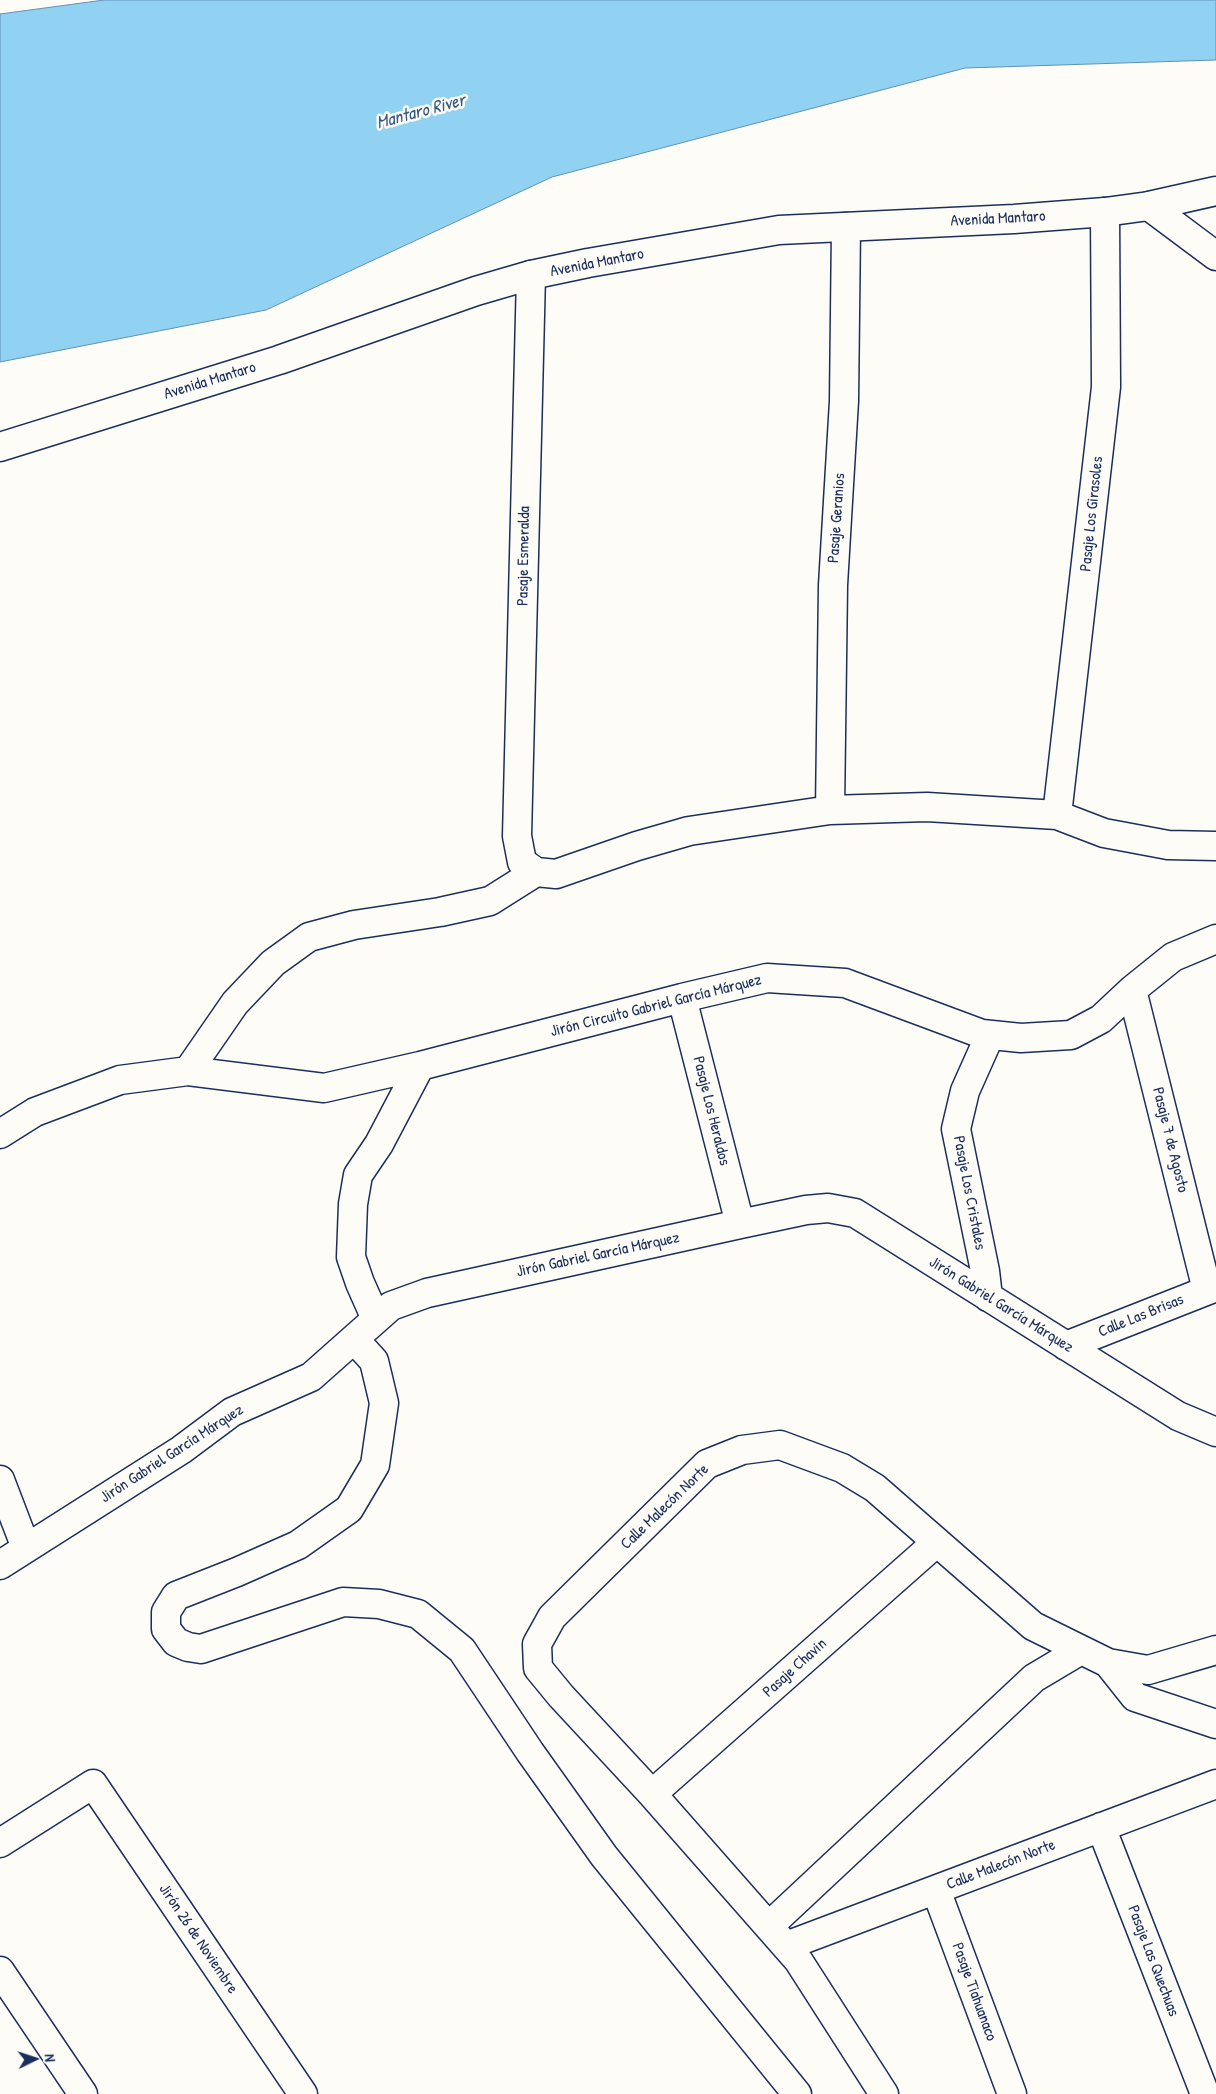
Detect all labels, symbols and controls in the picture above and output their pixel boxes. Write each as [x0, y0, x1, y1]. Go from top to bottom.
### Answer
water label: Mantaro River [374, 90, 468, 134]
street label: Avenida Mantaro [950, 207, 1046, 231]
street label: Avenida Mantaro [549, 245, 645, 281]
street label: Avenida Mantaro [162, 358, 258, 404]
street label: Pasaje Los Girasoles [1076, 456, 1108, 572]
street label: Pasaje Geranios [824, 472, 850, 564]
street label: Pasaje Esmeralda [514, 506, 534, 606]
street label: Jirón Circuito Gabriel García Márquez [549, 970, 763, 1042]
street label: Pasaje Los Heraldos [688, 1054, 734, 1168]
street label: Pasaje 7 de Agosto [1148, 1085, 1192, 1195]
street label: Pasaje Los Cristales [949, 1134, 989, 1252]
street label: Jirón Gabriel García Márquez [515, 1228, 681, 1282]
street label: Jirón Gabriel García Márquez [925, 1253, 1077, 1357]
street label: Calle Las Brisas [1095, 1290, 1187, 1342]
street label: Jirón Gabriel García Márquez [97, 1401, 247, 1507]
street label: Calle Malecón Norte [617, 1460, 713, 1554]
street label: Pasaje Chavin [759, 1634, 831, 1702]
street label: Calle Malecón Norte [944, 1835, 1058, 1895]
street label: Jirón 26 de Noviembre [154, 1881, 242, 1997]
street label: Pasaje Las Quechuas [1123, 1903, 1183, 2019]
street label: Pasaje Tiahuanaco [947, 1940, 1001, 2044]
north arrow [10, 2034, 60, 2084]
text: N [41, 2054, 60, 2062]

